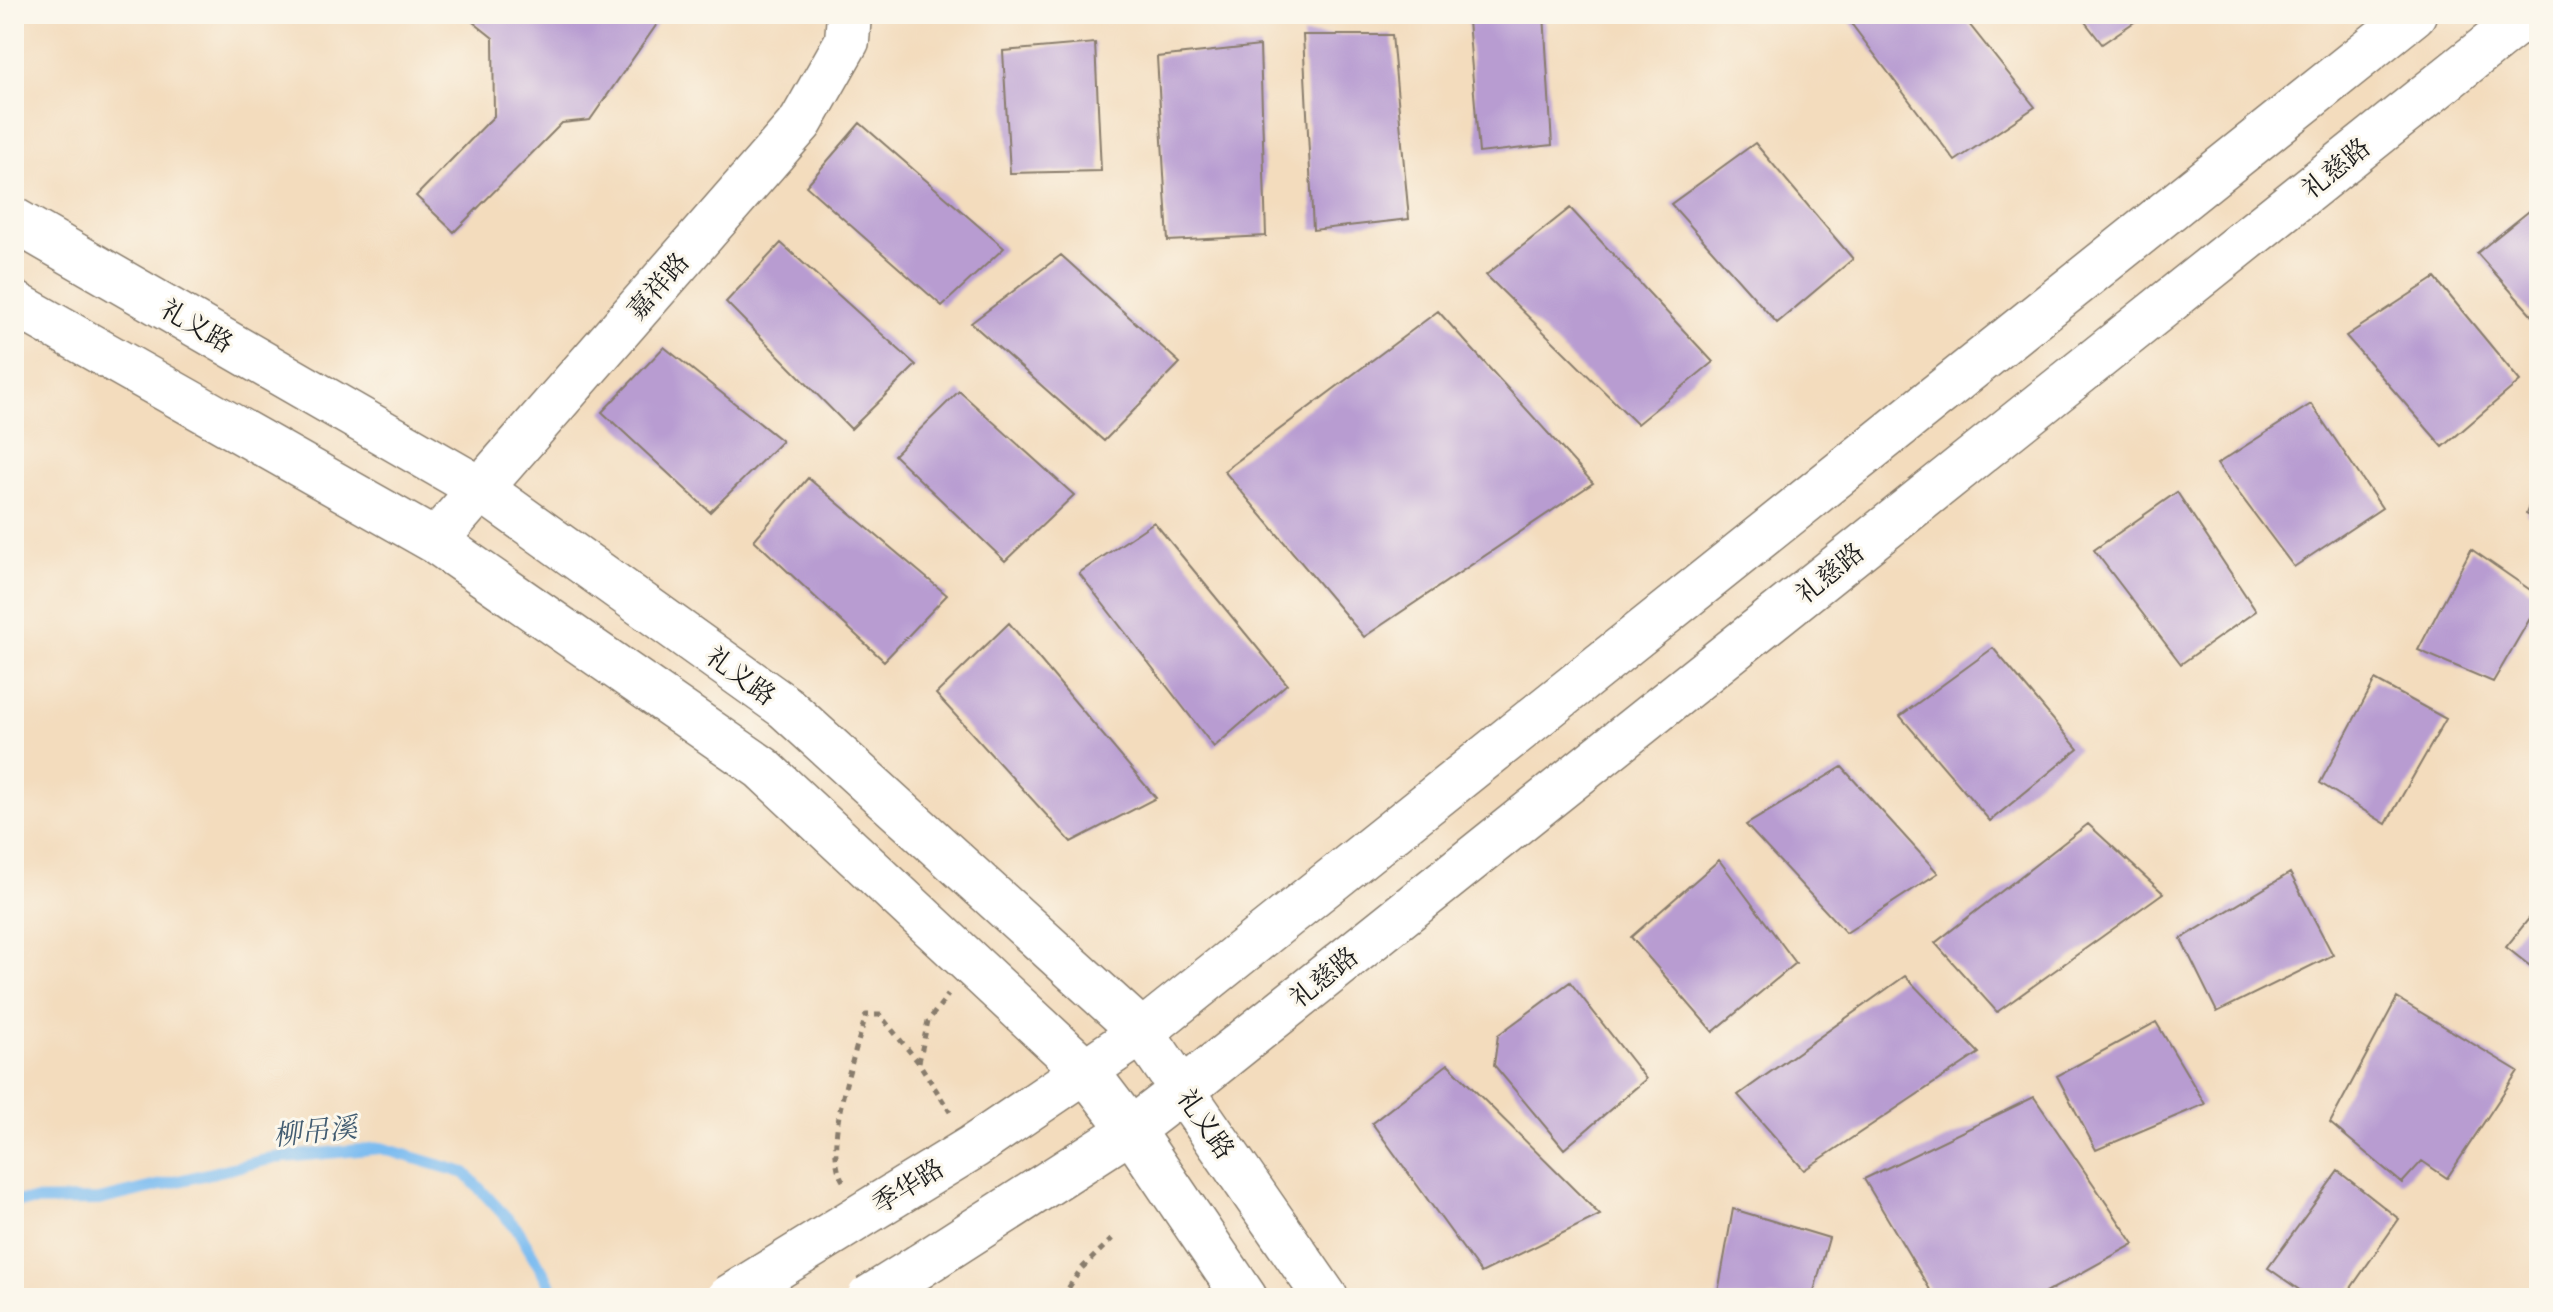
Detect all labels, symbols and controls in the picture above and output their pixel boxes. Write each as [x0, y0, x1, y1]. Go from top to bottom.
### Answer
street label: 礼慈路 [2296, 132, 2376, 205]
street label: 嘉祥路 [621, 247, 696, 326]
street label: 礼义路 [155, 294, 238, 359]
street label: 礼慈路 [1790, 537, 1870, 610]
street label: 礼义路 [700, 641, 781, 712]
street label: 礼慈路 [1284, 941, 1364, 1014]
street label: 礼义路 [1171, 1083, 1241, 1165]
water label: 柳吊溪 [272, 1110, 362, 1152]
street label: 季华路 [867, 1153, 950, 1220]

